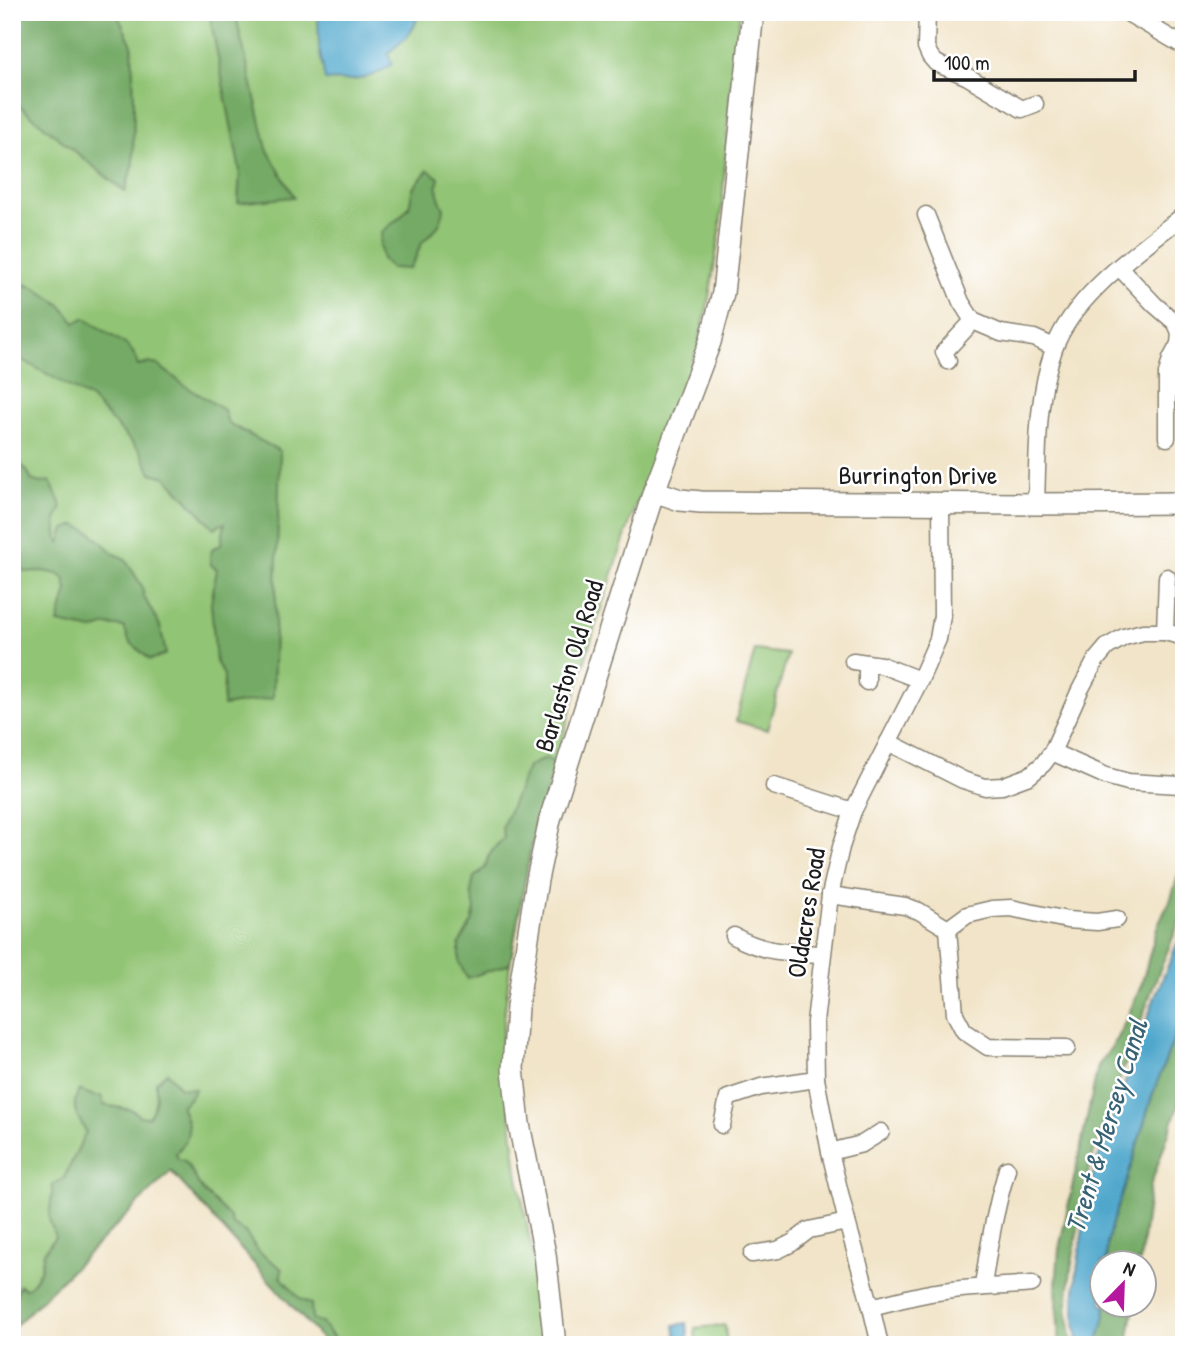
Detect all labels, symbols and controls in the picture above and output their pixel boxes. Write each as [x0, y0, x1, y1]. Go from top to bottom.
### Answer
scale bar [934, 38, 1135, 82]
text: 100 m [944, 48, 990, 77]
street label: Burrington Drive [839, 457, 997, 492]
street label: Barlaston Old Road [526, 576, 611, 756]
street label: Oldacres Road [778, 846, 833, 980]
water label: Trent & Mersey Canal [1055, 1013, 1157, 1237]
north arrow [1088, 1248, 1158, 1318]
text: N [1120, 1254, 1139, 1282]

